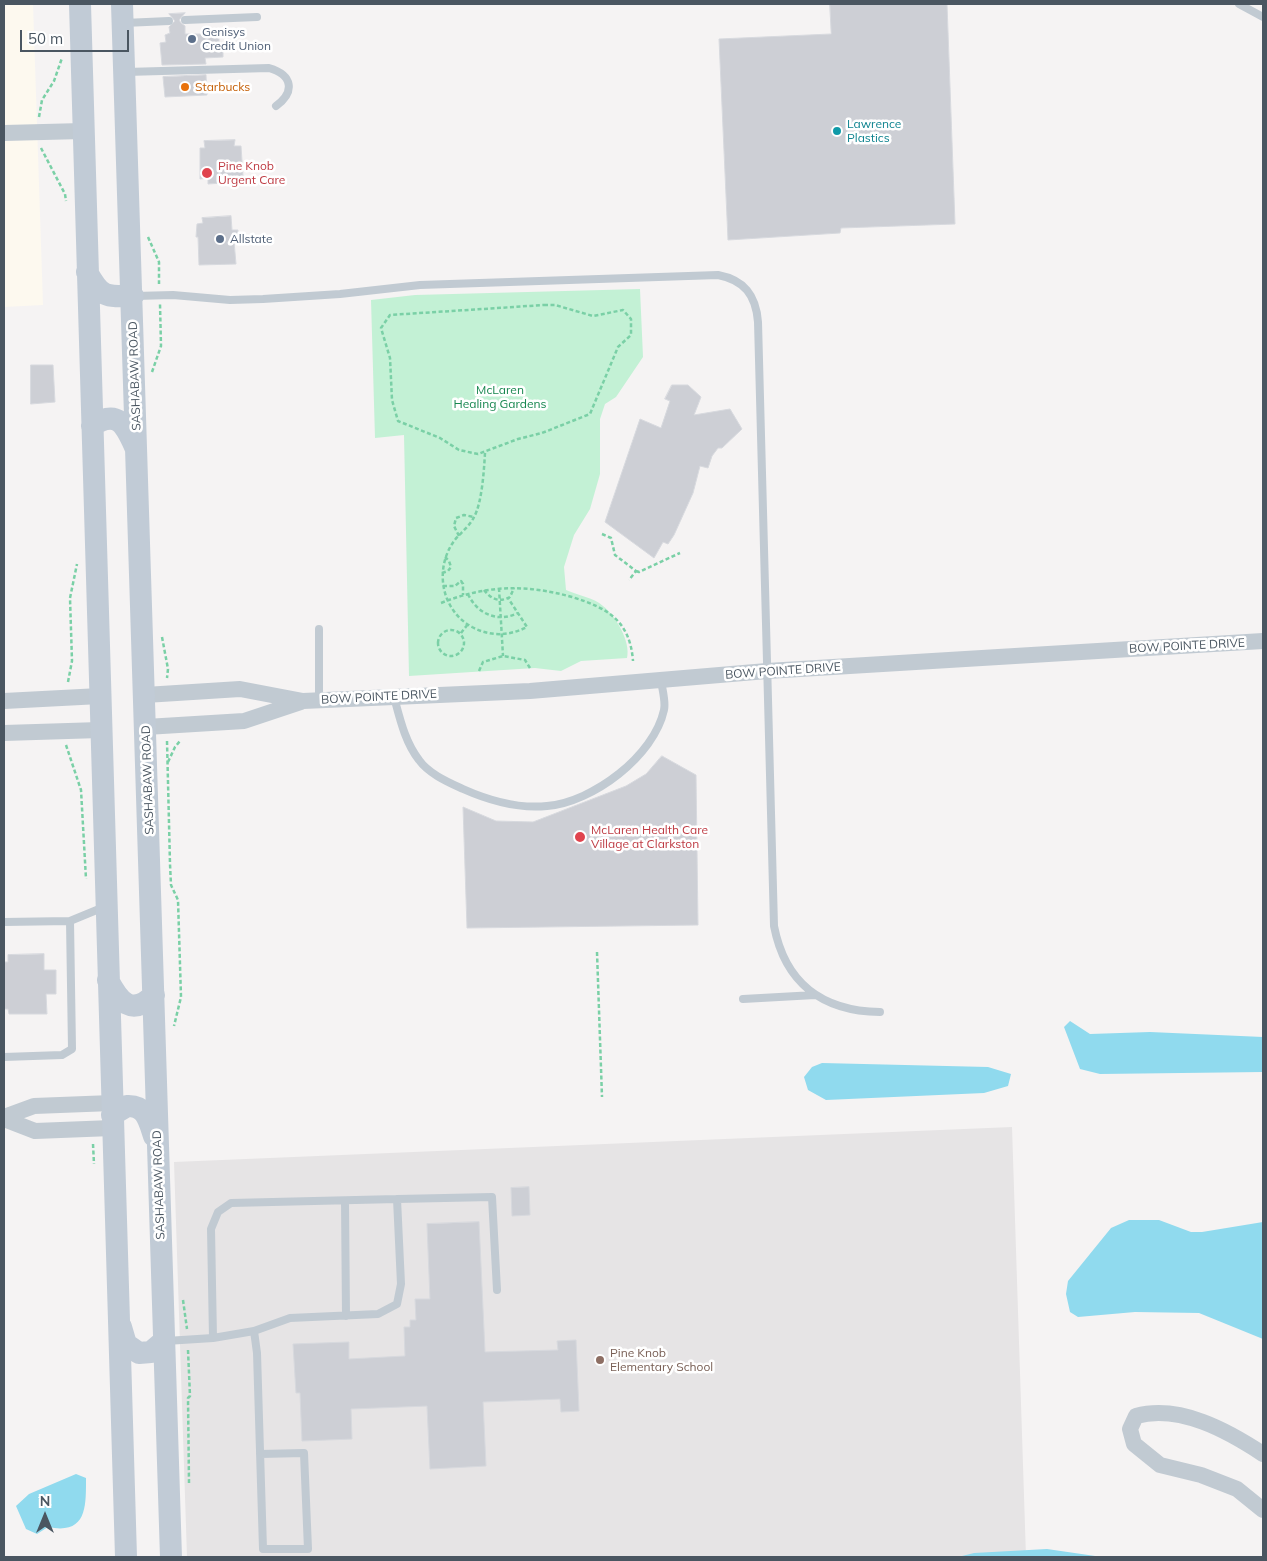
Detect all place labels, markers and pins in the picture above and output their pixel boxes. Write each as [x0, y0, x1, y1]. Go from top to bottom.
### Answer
place label: Genisys Credit Union [202, 25, 271, 53]
marker: Genisys Credit Union [186, 33, 198, 45]
place label: Starbucks [195, 80, 250, 94]
marker: Starbucks [179, 81, 191, 93]
place label: Lawrence Plastics [847, 117, 901, 145]
marker: Lawrence Plastics [831, 125, 843, 137]
place label: Pine Knob Urgent Care [218, 159, 285, 187]
marker: Pine Knob Urgent Care [200, 166, 214, 180]
place label: Allstate [230, 232, 272, 246]
marker: Allstate [214, 233, 226, 245]
place label: McLaren Health Care Village at Clarkston [591, 823, 708, 851]
marker: McLaren Health Care Village at Clarkston [573, 830, 587, 844]
place label: Pine Knob Elementary School [610, 1346, 713, 1374]
marker: Pine Knob Elementary School [594, 1354, 606, 1366]

